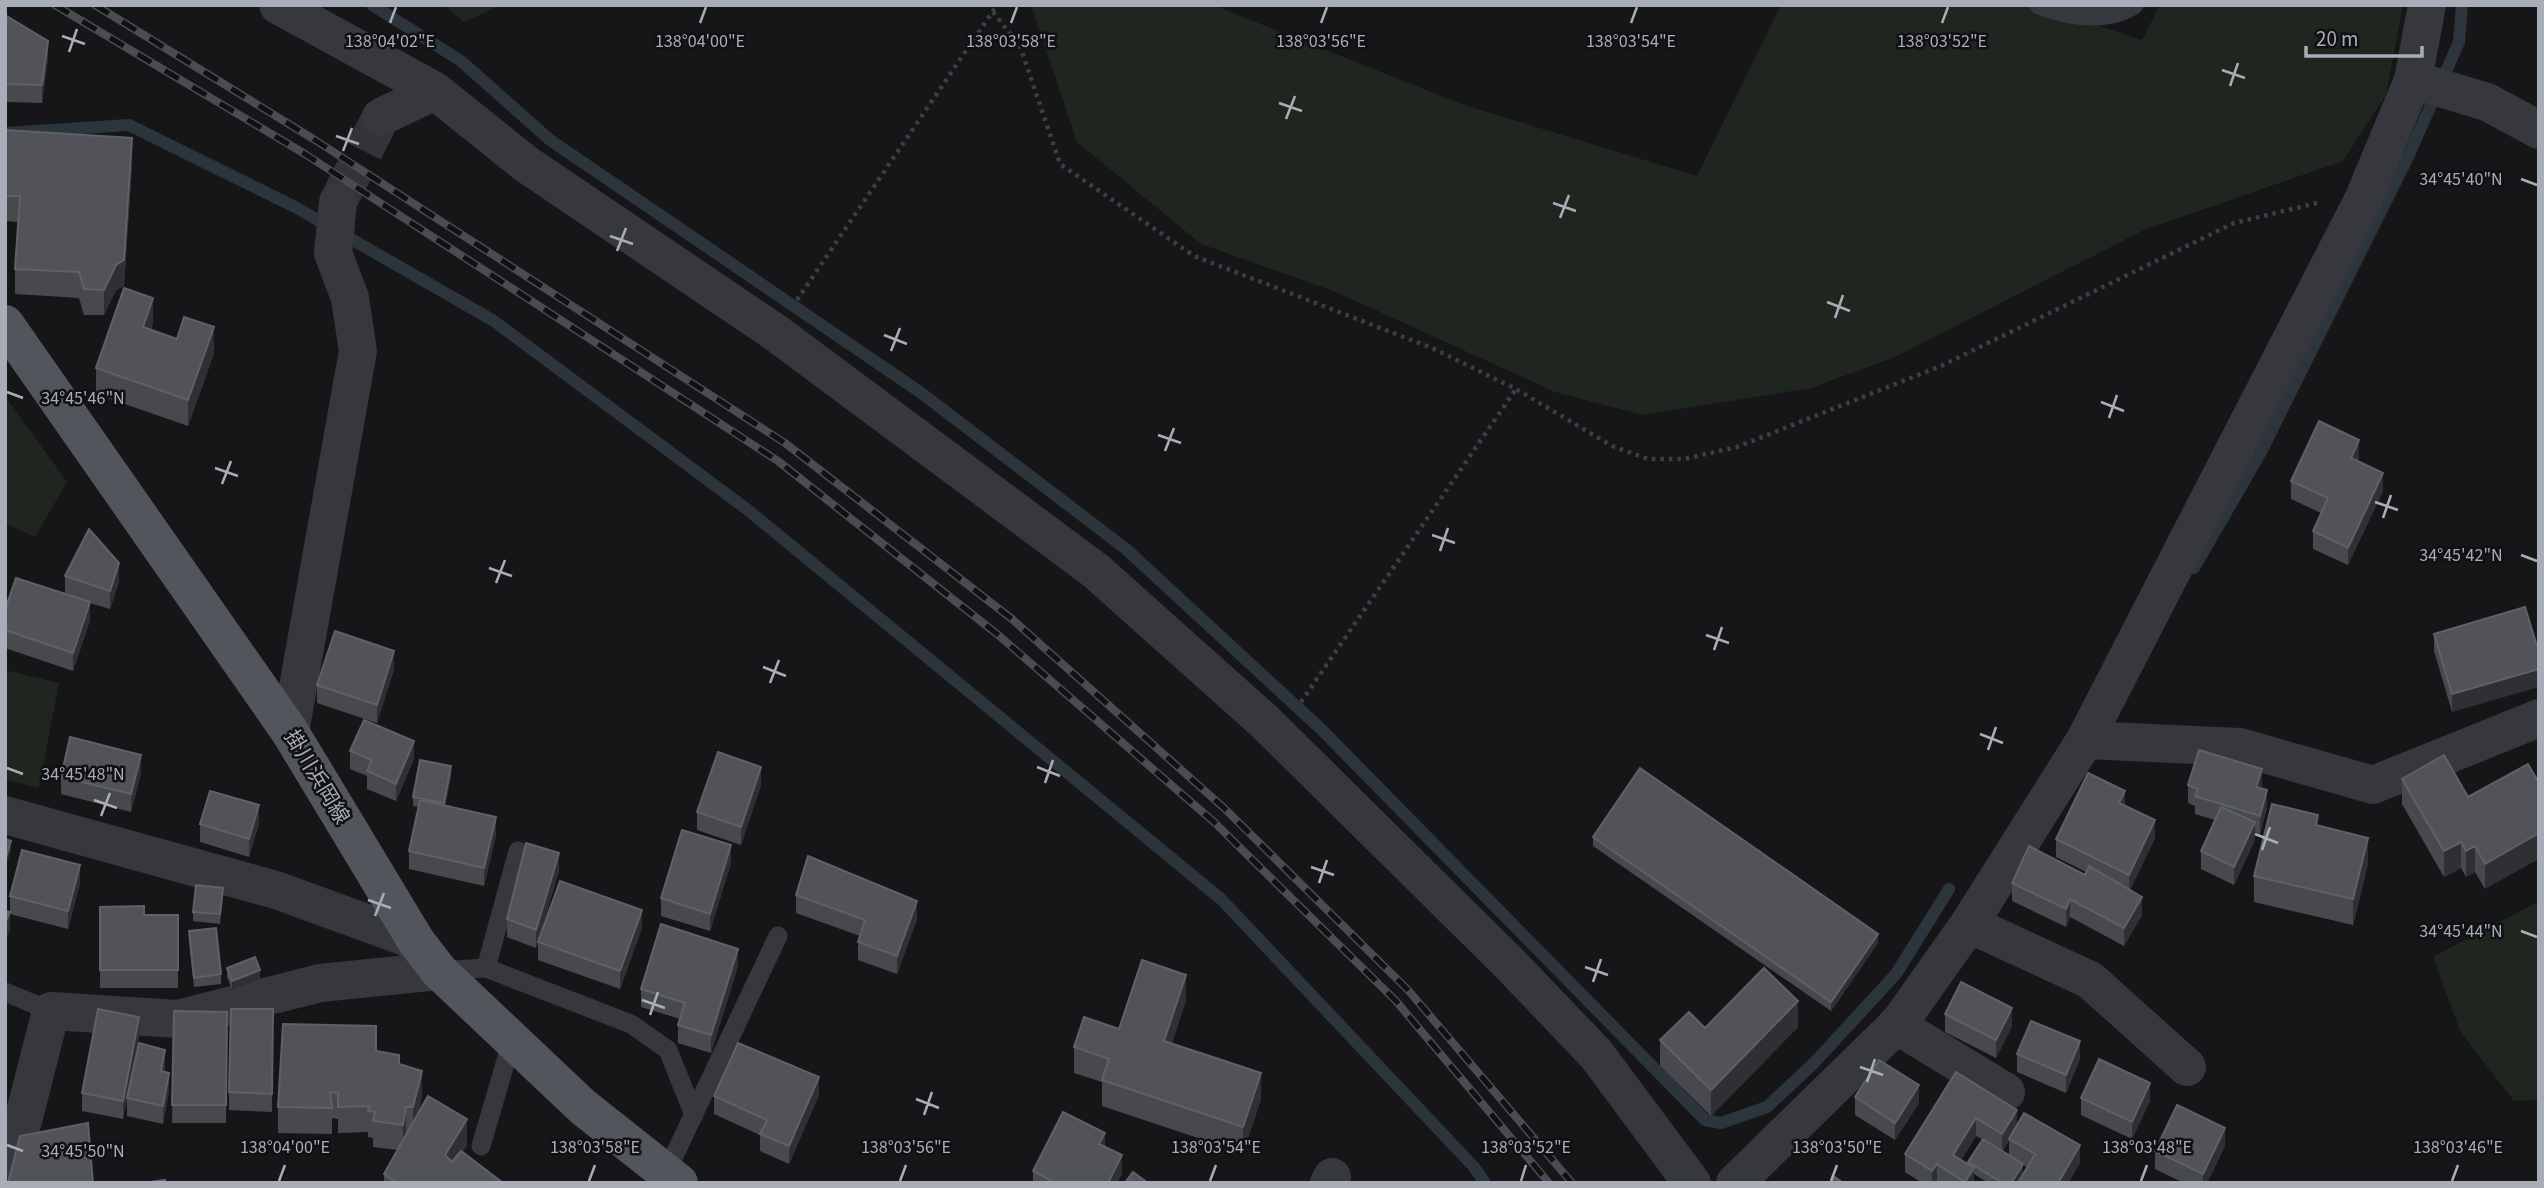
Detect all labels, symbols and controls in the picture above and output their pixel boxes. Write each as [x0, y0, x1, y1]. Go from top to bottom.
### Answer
scale bar [2306, 14, 2422, 58]
text: 20 m [2316, 24, 2358, 54]
text: 138°04'02"E [345, 29, 435, 54]
text: 138°04'00"E [655, 29, 745, 54]
text: 138°03'58"E [966, 29, 1056, 54]
text: 138°03'56"E [1276, 29, 1366, 54]
text: 138°03'54"E [1586, 29, 1676, 54]
text: 138°03'52"E [1897, 29, 1987, 54]
text: 34°45'40"N [2419, 167, 2503, 192]
text: 34°45'46"N [41, 386, 125, 411]
text: 34°45'42"N [2419, 543, 2503, 568]
street label: 掛川浜岡線 [277, 724, 357, 830]
text: 34°45'48"N [41, 762, 125, 787]
text: 34°45'44"N [2419, 919, 2503, 944]
text: 138°04'00"E [240, 1135, 330, 1160]
text: 138°03'58"E [550, 1135, 640, 1160]
text: 138°03'56"E [861, 1135, 951, 1160]
text: 138°03'54"E [1171, 1135, 1261, 1160]
text: 138°03'52"E [1481, 1135, 1571, 1160]
text: 138°03'50"E [1792, 1135, 1882, 1160]
text: 138°03'48"E [2102, 1135, 2192, 1160]
text: 138°03'46"E [2413, 1135, 2503, 1160]
text: 34°45'50"N [41, 1139, 125, 1164]

